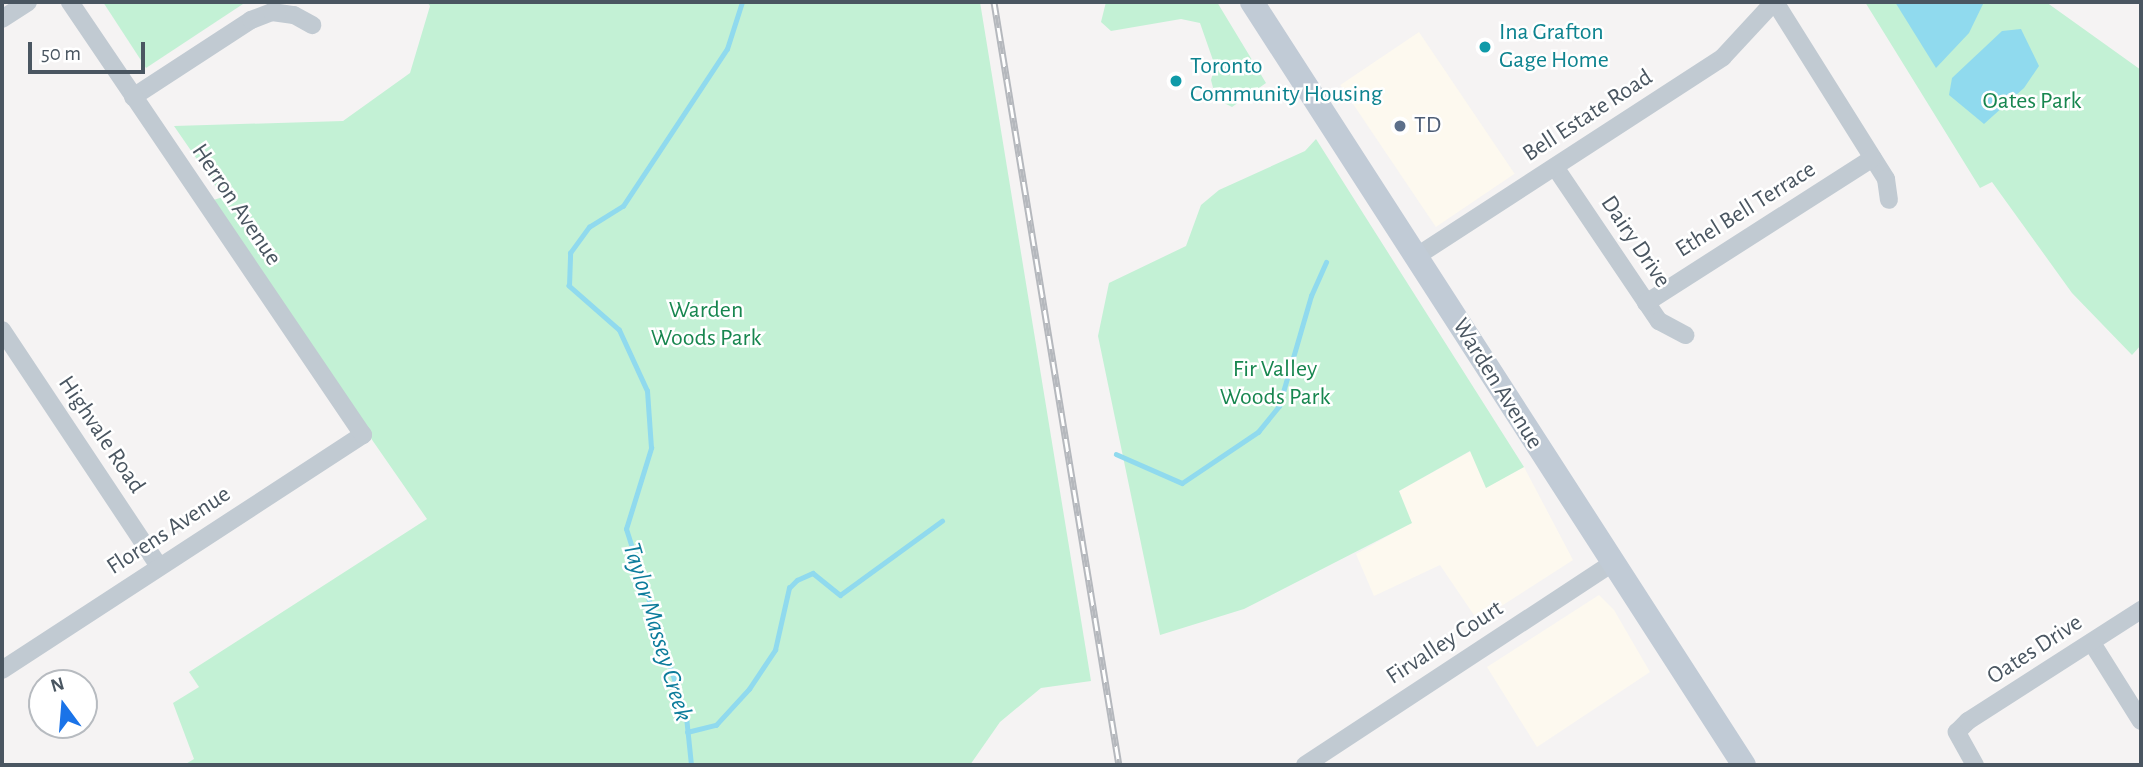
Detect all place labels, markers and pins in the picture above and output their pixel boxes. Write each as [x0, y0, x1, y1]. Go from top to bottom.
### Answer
place label: Ina Grafton Gage Home [1499, 19, 1609, 75]
marker: Ina Grafton Gage Home [1477, 39, 1493, 55]
place label: Toronto Community Housing [1190, 53, 1382, 109]
marker: Toronto Community Housing [1168, 73, 1184, 89]
place label: TD [1414, 112, 1441, 140]
marker: TD [1392, 118, 1408, 134]

